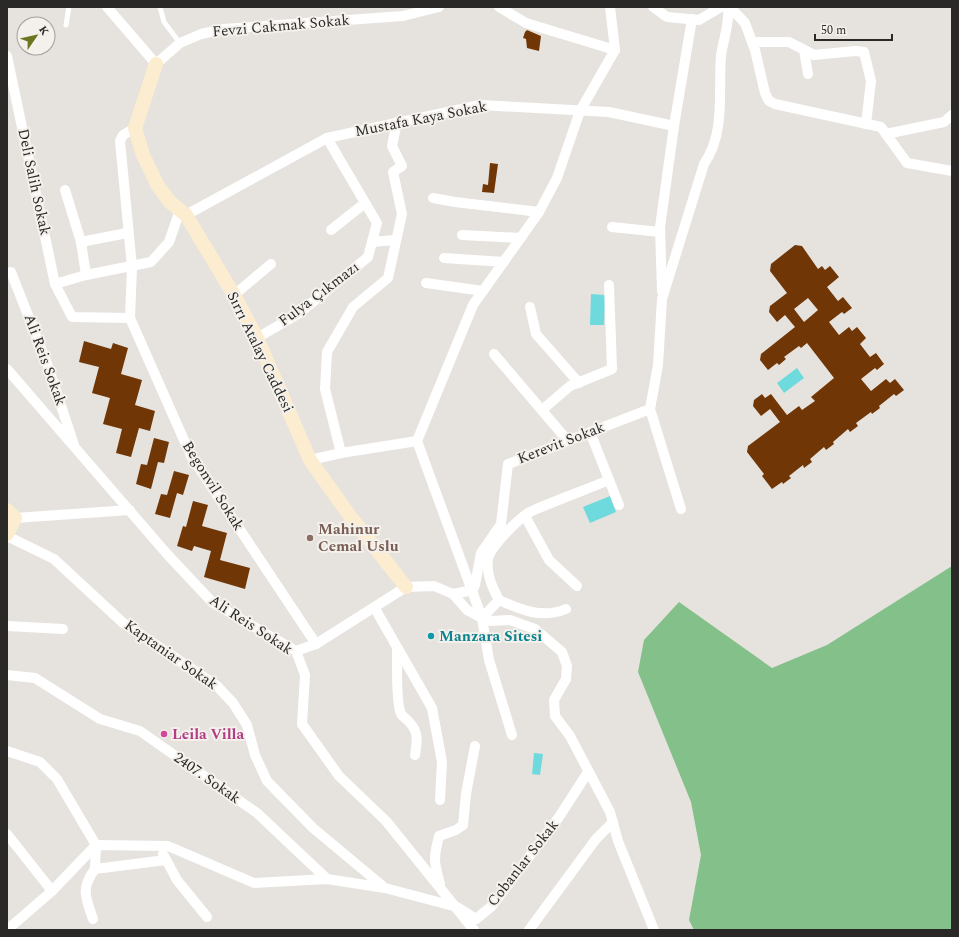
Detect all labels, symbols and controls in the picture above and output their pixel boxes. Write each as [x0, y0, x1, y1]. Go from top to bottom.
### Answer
street label: Fevzi Cakmak Sokak [211, 9, 351, 43]
north arrow [16, 16, 56, 56]
scale bar [815, 16, 892, 42]
text: 50 m [821, 21, 846, 40]
text: K [34, 22, 54, 39]
street label: Mustafa Kaya Sokak [353, 95, 489, 143]
street label: Deli Salih Sokak [11, 126, 57, 238]
street label: Fulya Çıkmazı [274, 256, 364, 332]
street label: Sırrı Atalay Caddesi [221, 287, 299, 417]
street label: Ali Reis Sokak [18, 311, 72, 409]
street label: Kerevit Sokak [514, 416, 608, 470]
street label: Begonvil Sokak [176, 437, 250, 535]
place label: Mahinur Cemal Uslu [318, 518, 399, 558]
marker: Mahinur Cemal Uslu [305, 533, 315, 543]
street label: Ali Reis Sokak [204, 589, 298, 661]
street label: Kaptaniar Sokak [120, 614, 222, 696]
place label: Manzara Sitesi [439, 625, 542, 648]
marker: Manzara Sitesi [426, 631, 436, 641]
place label: Leila Villa [172, 723, 245, 746]
marker: Leila Villa [159, 729, 169, 739]
street label: 2407. Sokak [169, 746, 245, 810]
street label: Cobanlar Sokak [482, 815, 564, 911]

